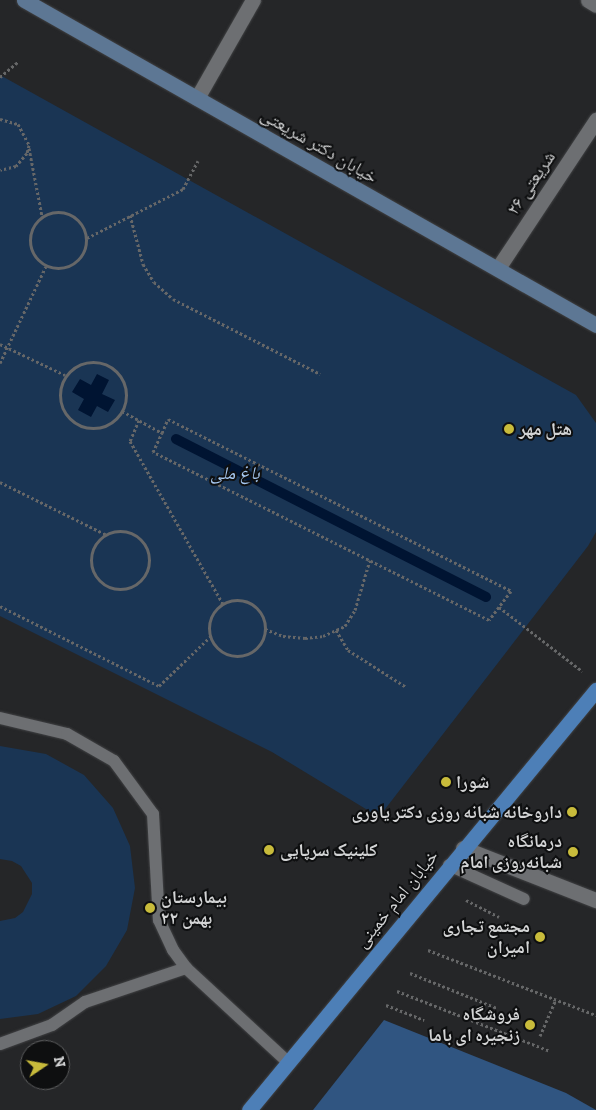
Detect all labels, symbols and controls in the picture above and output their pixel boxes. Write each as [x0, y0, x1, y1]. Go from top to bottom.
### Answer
street label: خیابان دکتر شریعتی [257, 104, 381, 188]
street label: شریعتی ۲۶ [502, 147, 560, 219]
place label: هتل مهر [519, 418, 572, 440]
marker: هتل مهر [503, 423, 515, 435]
park label: باغ ملی [210, 462, 260, 484]
place label: شورا [456, 771, 489, 793]
marker: شورا [440, 776, 452, 788]
place label: داروخانه شبانه روزی دکتر یاوری [351, 801, 562, 823]
marker: داروخانه شبانه روزی دکتر یاوری [566, 806, 578, 818]
place label: درمانگاه شبانه‌روزی امام [460, 831, 562, 874]
place label: کلینیک سرپایی [280, 839, 377, 861]
marker: کلینیک سرپایی [262, 843, 276, 857]
marker: درمانگاه شبانه‌روزی امام [566, 845, 580, 859]
street label: خیابان امام خمینی [351, 846, 443, 952]
place label: بیمارستان ۲۲ بهمن [161, 887, 227, 930]
marker: بیمارستان ۲۲ بهمن [143, 901, 157, 915]
place label: مجتمع تجاری امیران [442, 916, 530, 959]
marker: مجتمع تجاری امیران [534, 931, 546, 943]
place label: فروشگاه زنجیره ای باما [428, 1004, 520, 1046]
marker: فروشگاه زنجیره ای باما [524, 1019, 536, 1031]
north arrow [20, 1040, 70, 1090]
text: N [50, 1055, 69, 1069]

